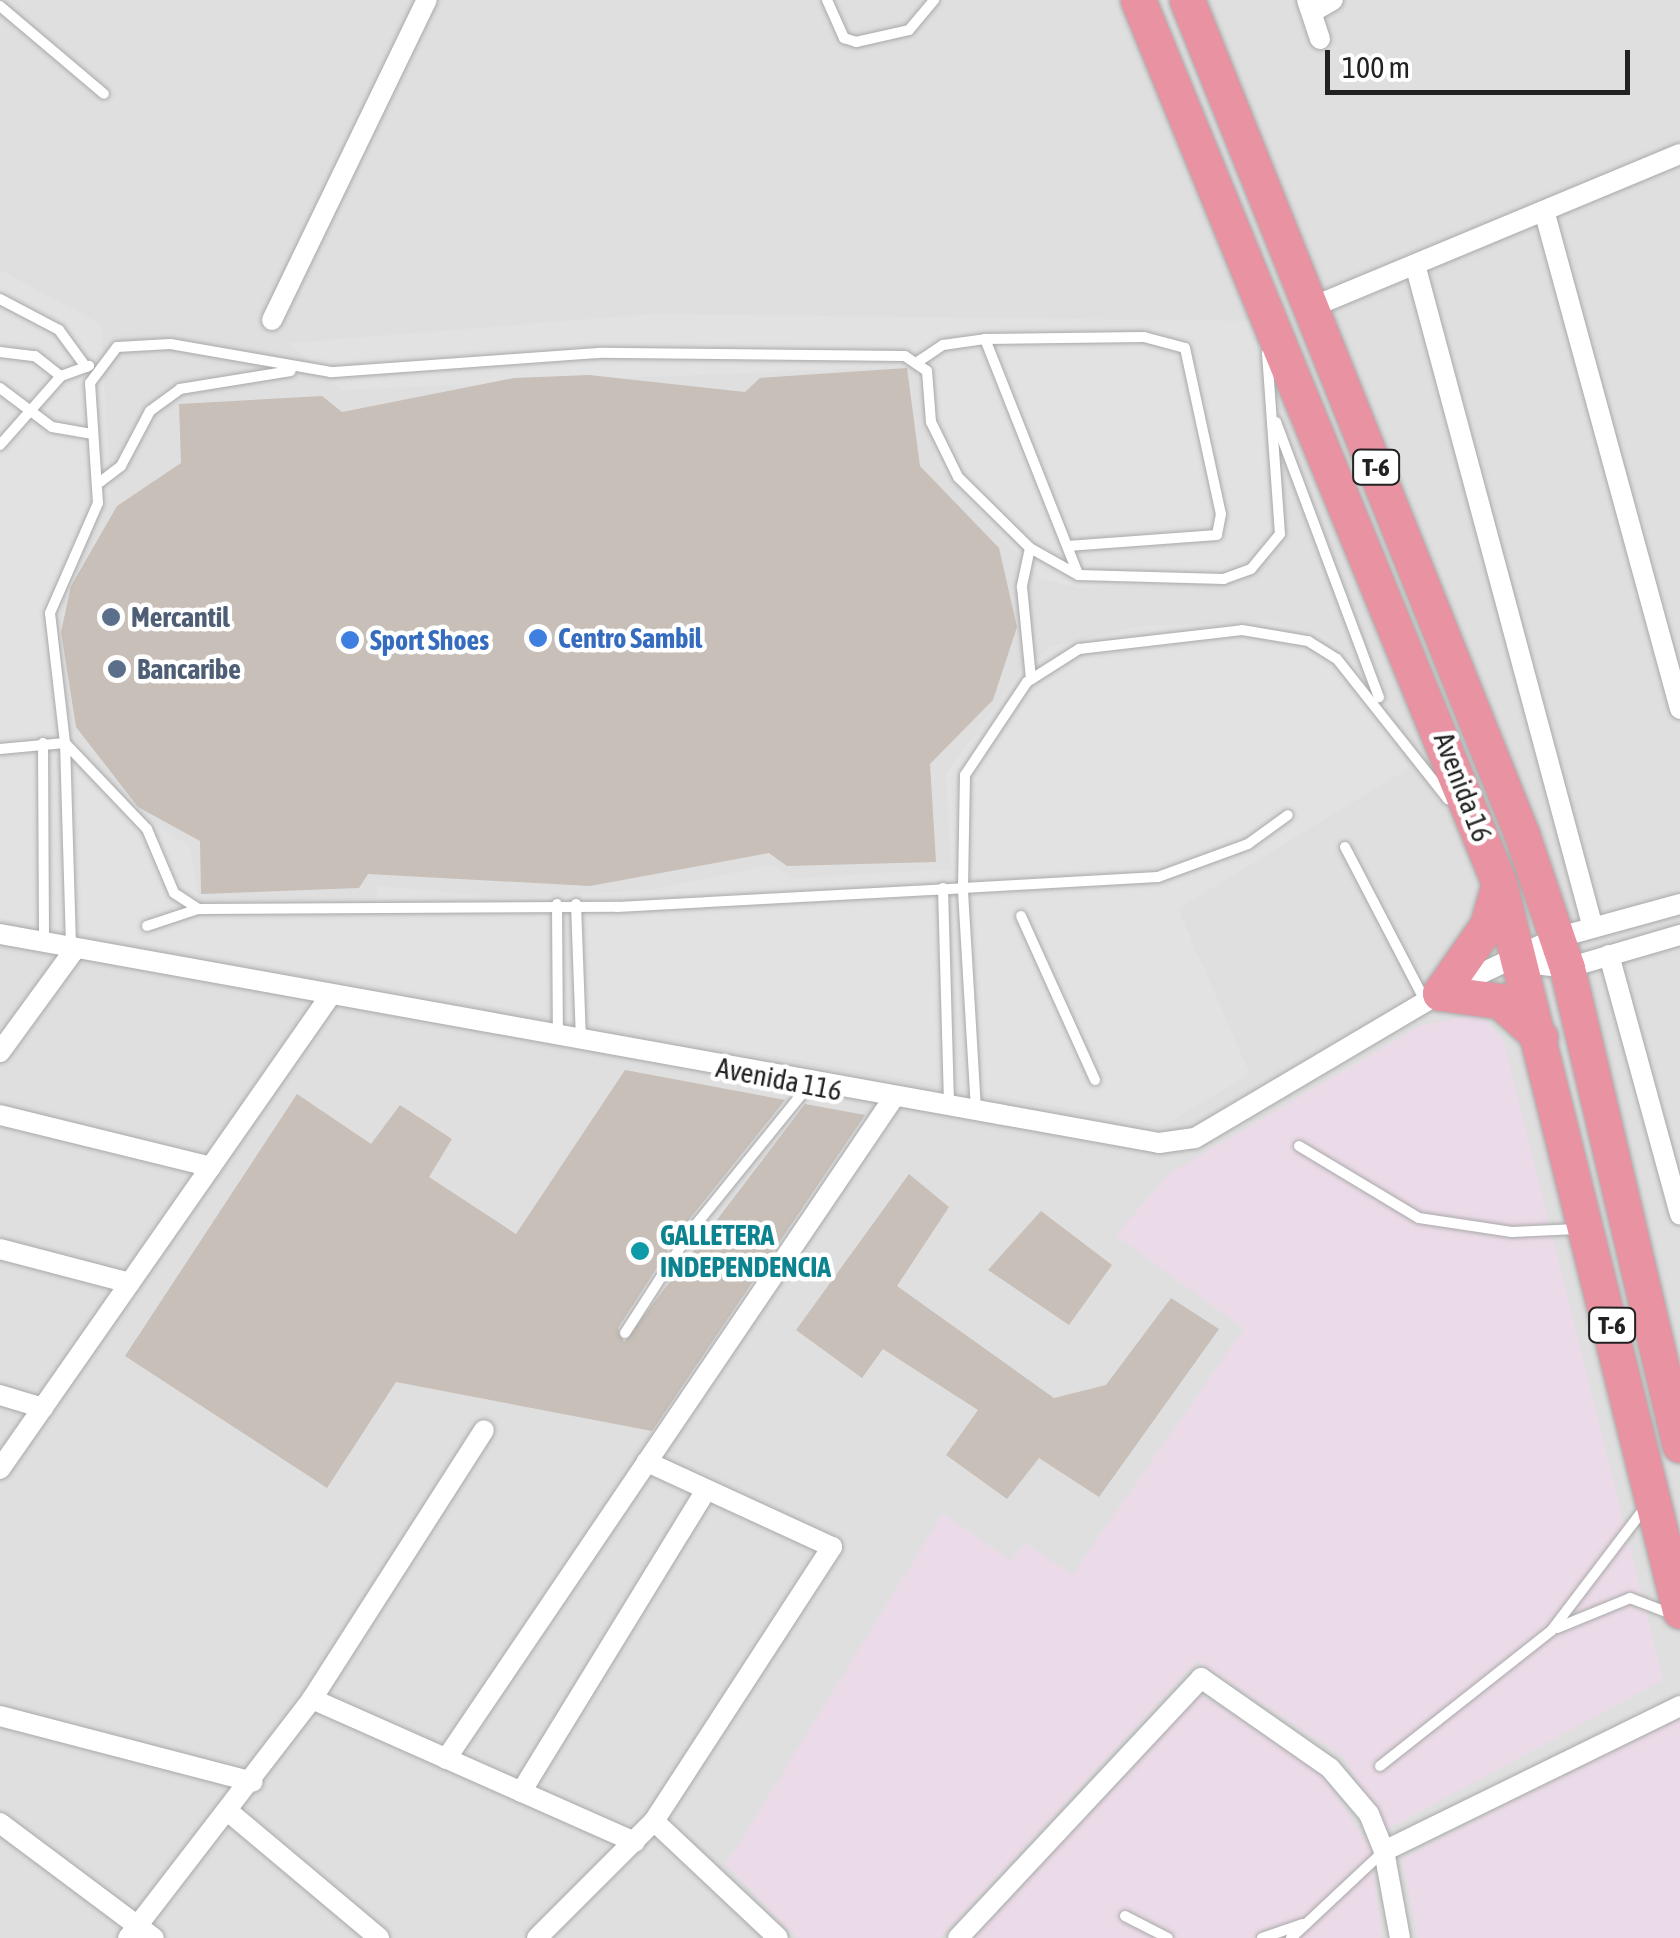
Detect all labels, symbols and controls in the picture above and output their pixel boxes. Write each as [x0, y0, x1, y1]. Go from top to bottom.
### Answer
scale bar [1330, 30, 1635, 92]
text: 100 m [1342, 50, 1410, 84]
road number: T-6 [1351, 447, 1401, 487]
place label: Mercantil [131, 600, 230, 634]
marker: Mercantil [100, 606, 122, 628]
place label: Centro Sambil [558, 621, 702, 655]
place label: Sport Shoes [370, 623, 489, 657]
marker: Centro Sambil [527, 627, 549, 649]
marker: Sport Shoes [339, 629, 361, 651]
place label: Bancaribe [137, 652, 241, 686]
marker: Bancaribe [106, 658, 128, 680]
street label: Avenida 16 [1427, 728, 1499, 846]
street label: Avenida 116 [713, 1050, 845, 1108]
place label: GALLETERA INDEPENDENCIA [660, 1218, 831, 1284]
marker: GALLETERA INDEPENDENCIA [629, 1240, 651, 1262]
road number: T-6 [1587, 1305, 1637, 1345]

